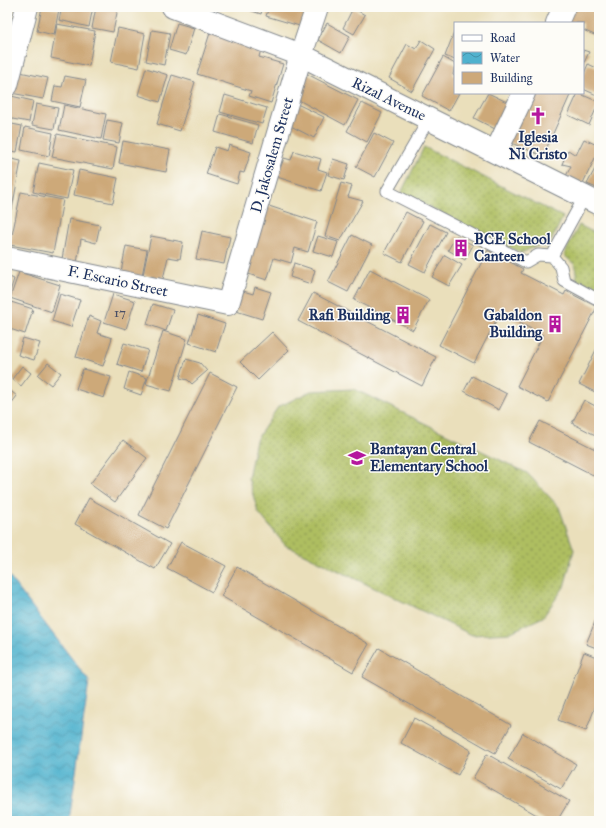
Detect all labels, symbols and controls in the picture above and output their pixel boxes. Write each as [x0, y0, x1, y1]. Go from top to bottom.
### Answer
legend [454, 22, 584, 94]
text: Road [490, 31, 516, 45]
text: Water [490, 51, 520, 65]
text: Building [490, 71, 533, 86]
street label: Rizal Avenue [349, 73, 429, 125]
street label: D. Jakosalem Street [247, 94, 298, 215]
church icon: Iglesia Ni Cristo [528, 106, 548, 126]
place label: Iglesia Ni Cristo [509, 128, 568, 163]
place label: BCE School Canteen [474, 230, 552, 265]
building icon: BCE School Canteen [451, 238, 471, 258]
street label: F. Escario Street [66, 262, 170, 301]
house number: 17 [114, 305, 126, 321]
building icon: Rafi Building [393, 305, 413, 325]
place label: Rafi Building [308, 306, 391, 325]
place label: Gabaldon Building [484, 306, 543, 342]
building icon: Gabaldon Building [545, 314, 565, 334]
place label: Bantayan Central Elementary School [370, 440, 489, 476]
school or university icon: Bantayan Central Elementary School [347, 448, 367, 468]

